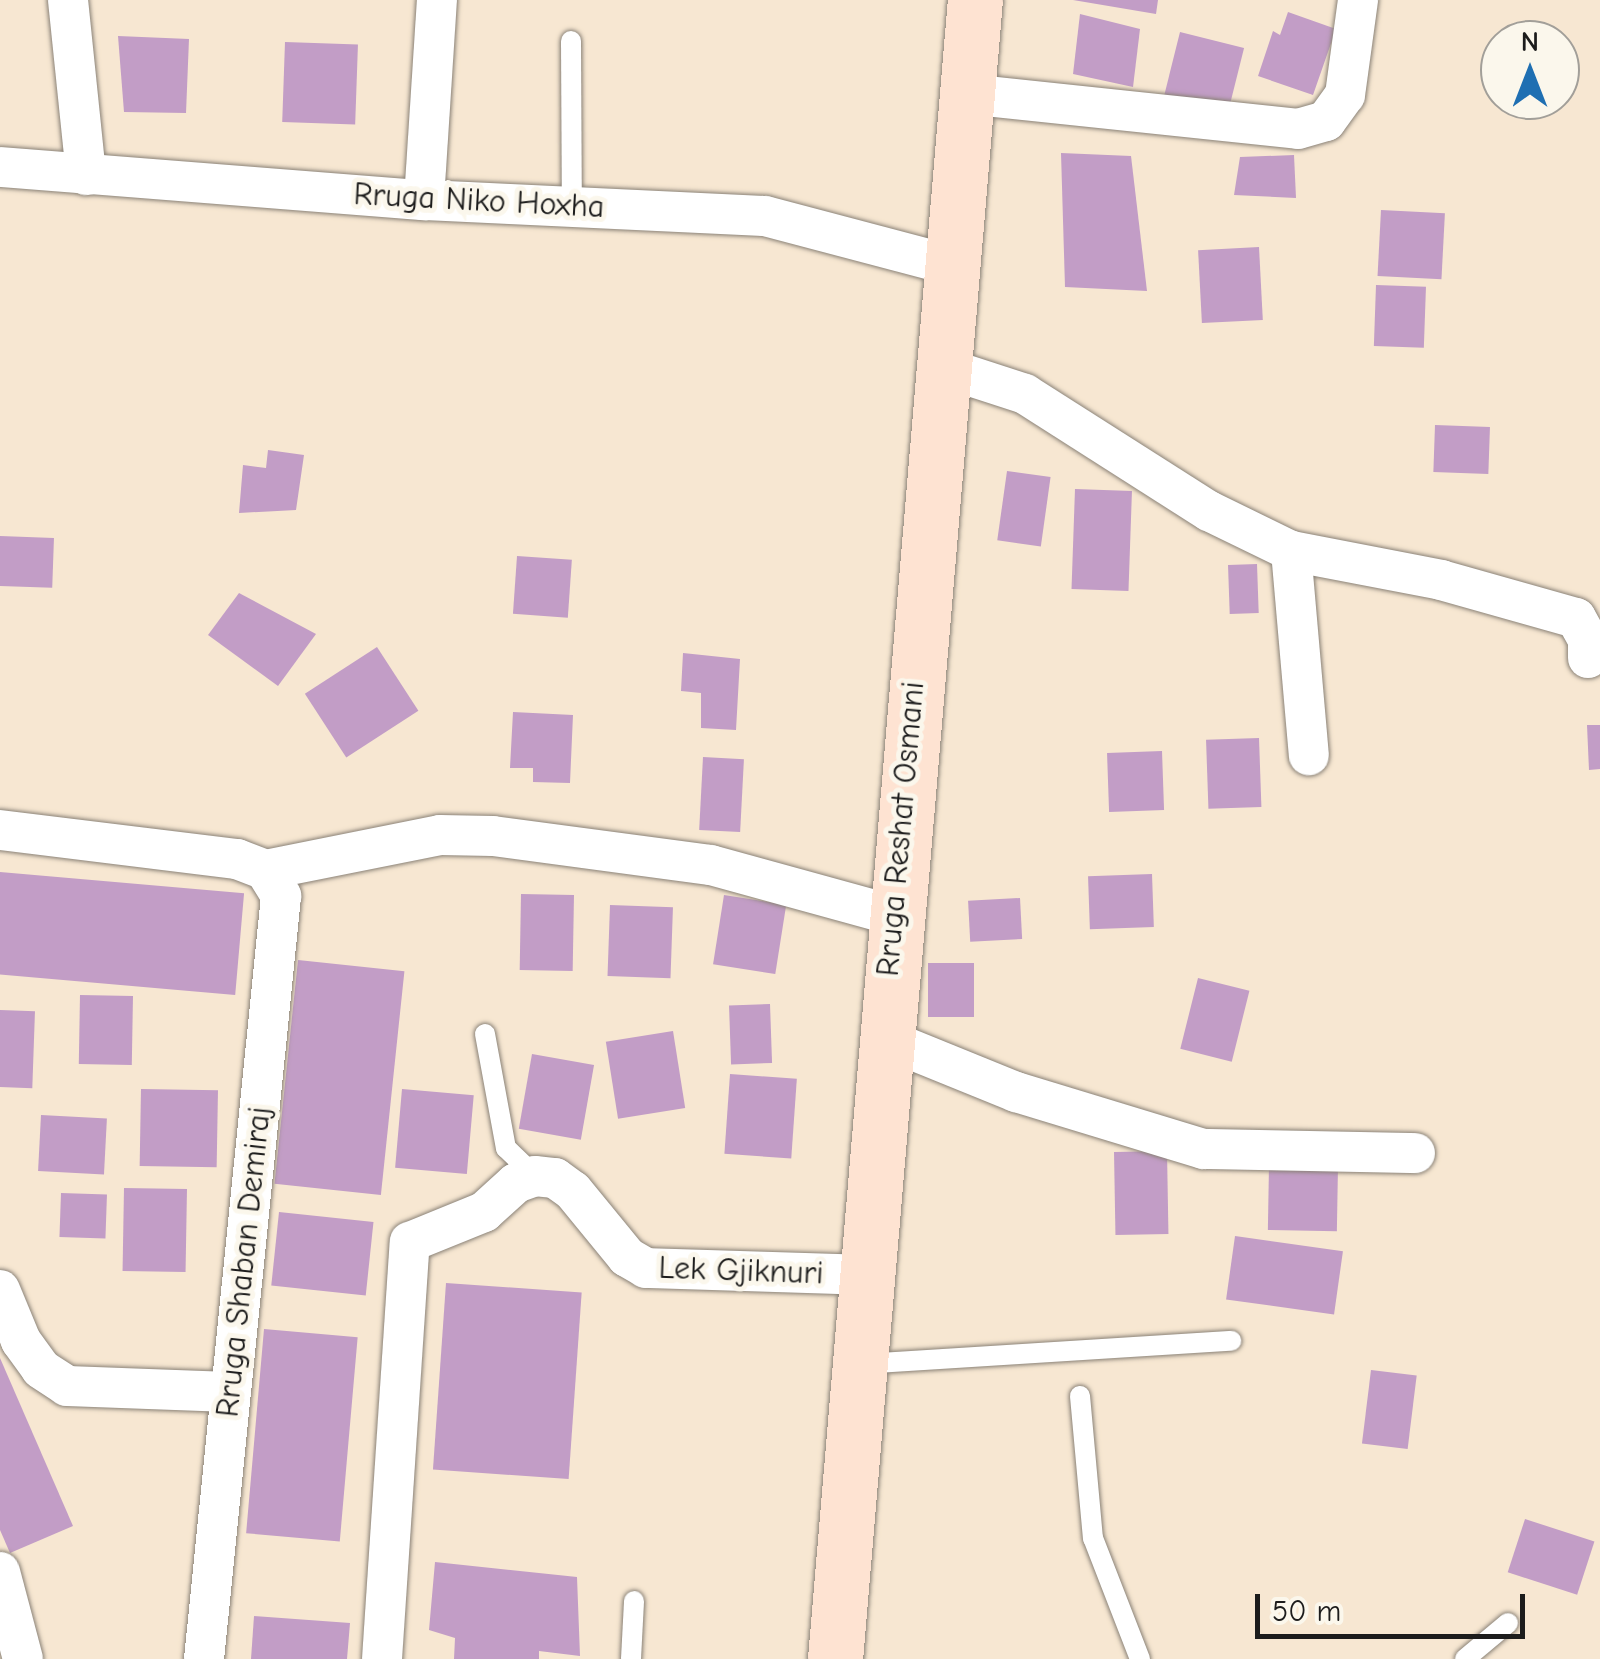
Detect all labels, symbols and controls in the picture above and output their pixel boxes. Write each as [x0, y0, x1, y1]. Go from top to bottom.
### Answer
north arrow [1480, 20, 1580, 120]
text: N [1521, 26, 1539, 58]
street label: Rruga Niko Hoxha [353, 175, 605, 227]
street label: Rruga Reshat Osmani [869, 680, 933, 978]
street label: Rruga Shaban Demiraj [209, 1105, 279, 1419]
street label: Lek Gjiknuri [658, 1249, 824, 1293]
scale bar [1260, 1574, 1530, 1636]
text: 50 m [1272, 1594, 1341, 1629]

